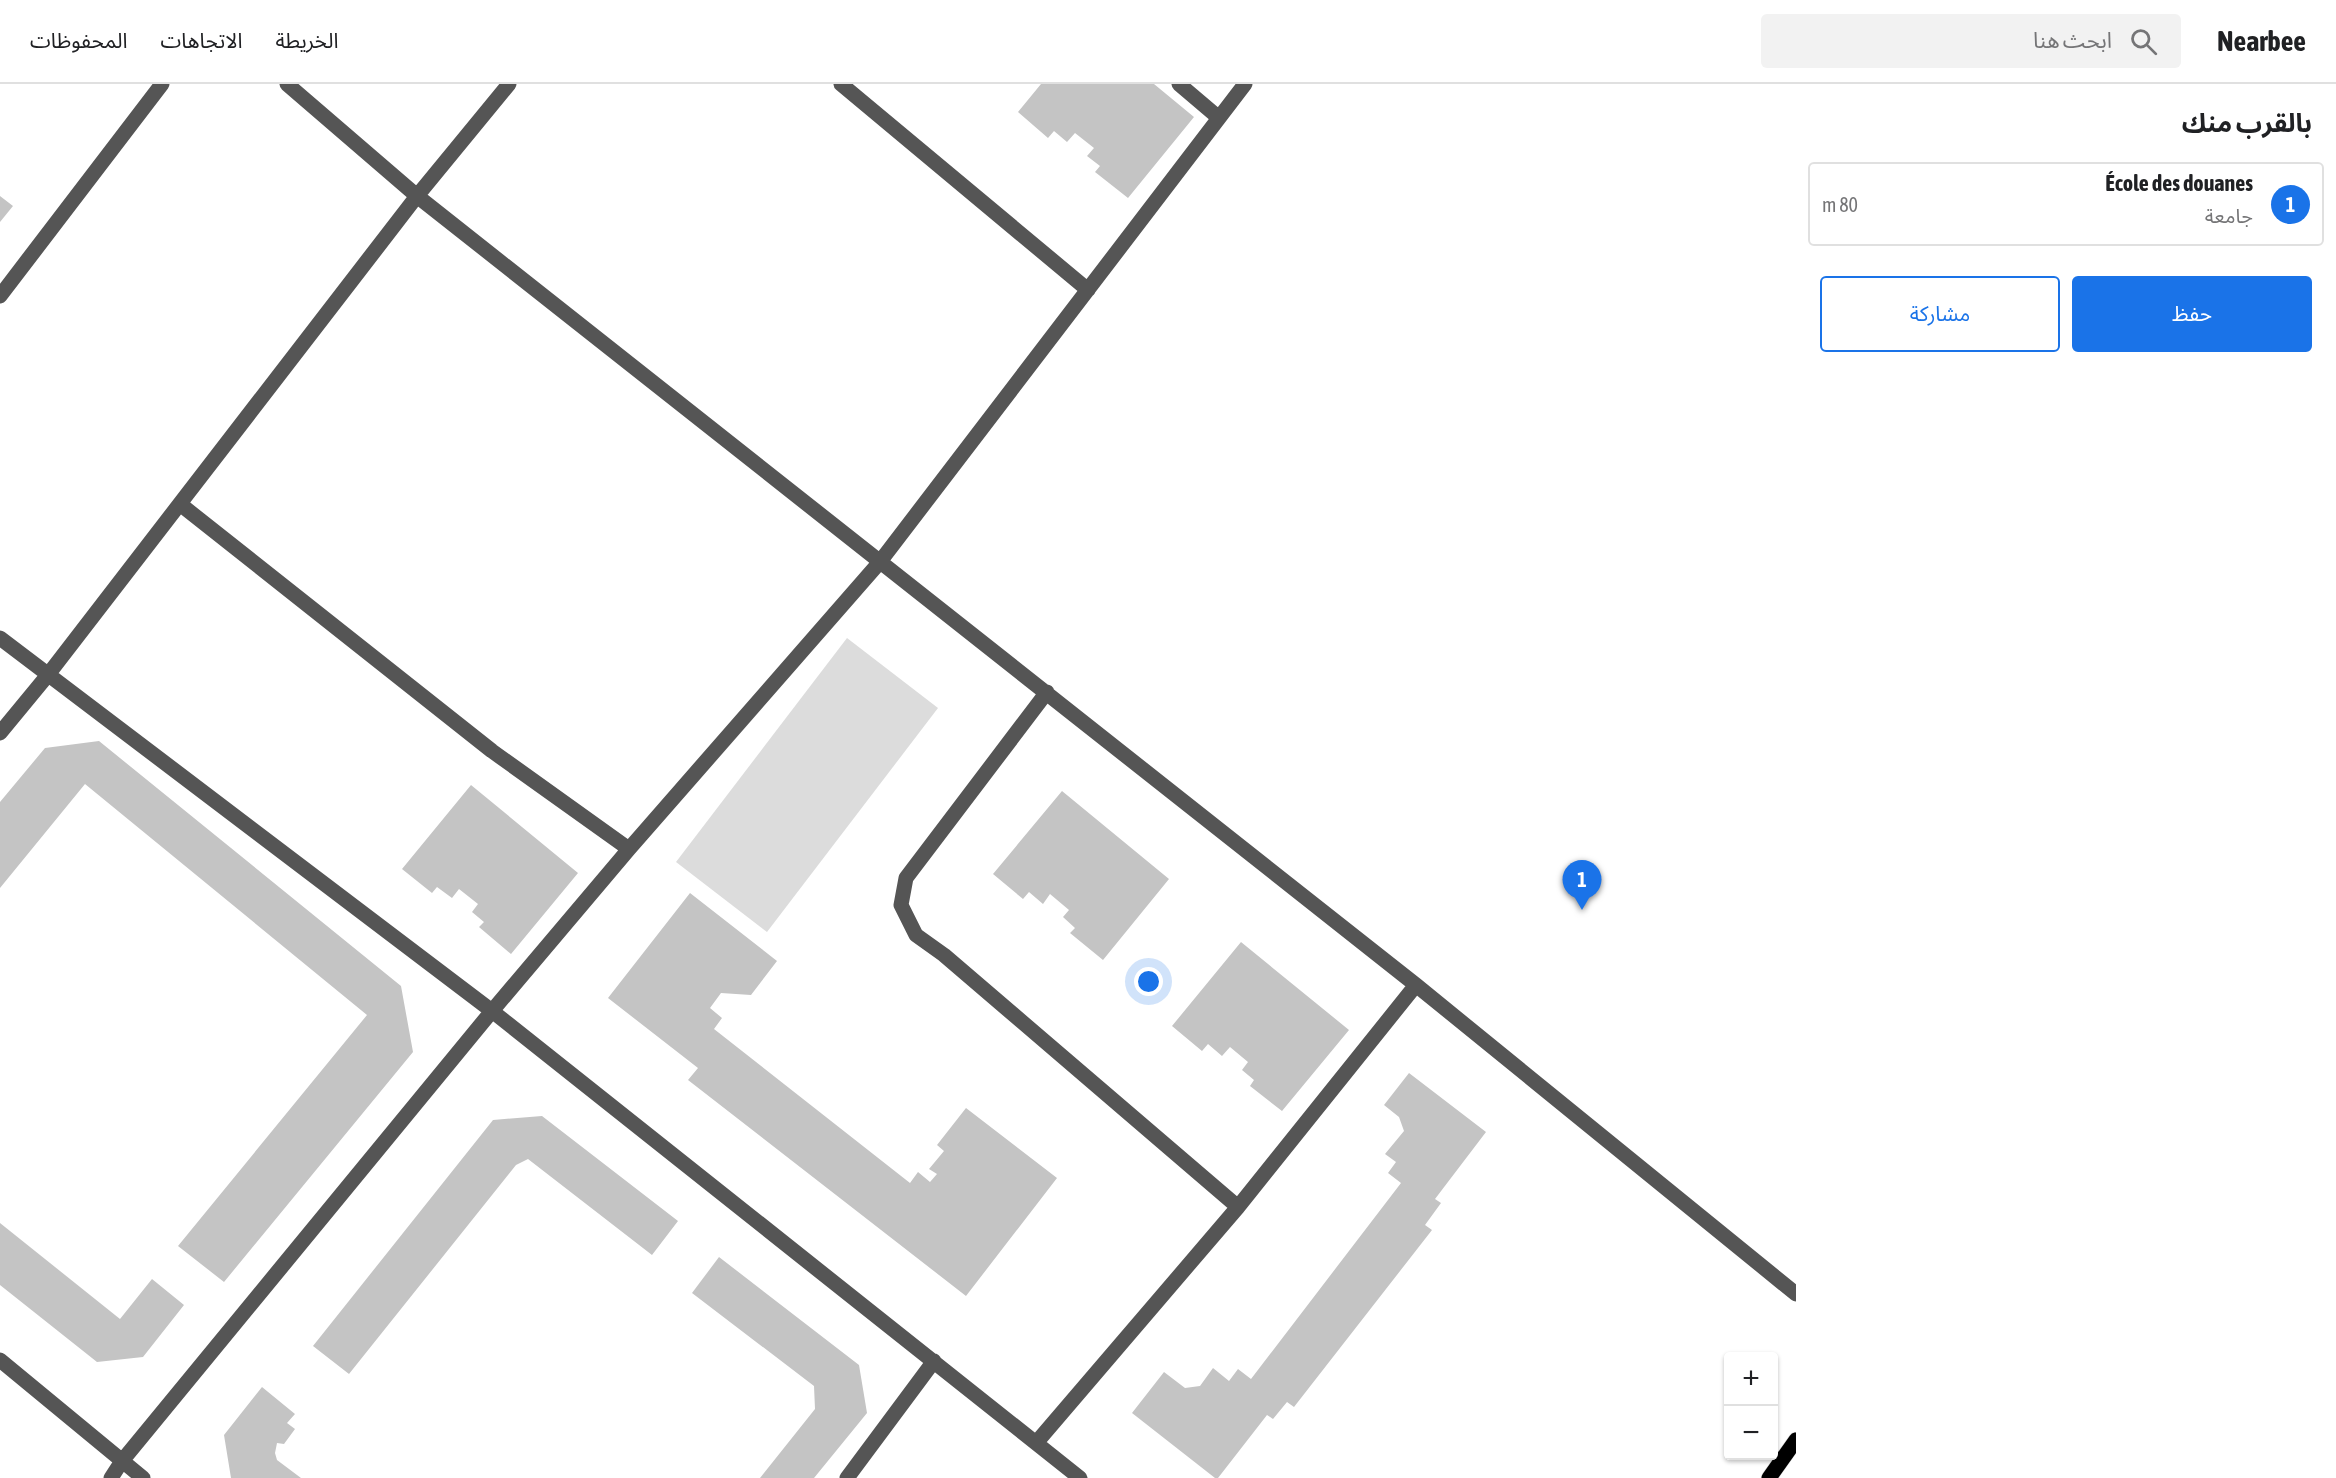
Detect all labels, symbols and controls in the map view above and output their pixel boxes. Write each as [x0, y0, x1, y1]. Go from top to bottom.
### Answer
search box [1761, 14, 2181, 68]
icon: search [2127, 25, 2160, 58]
text: Nearbee [2217, 25, 2306, 57]
text: ابحث هنا [2033, 27, 2112, 53]
text: المحفوظات [30, 28, 127, 52]
text: الاتجاهات [160, 28, 242, 52]
text: الخريطة [275, 28, 338, 52]
text: بالقرب منك [2182, 108, 2312, 138]
text: École des douanes [2105, 170, 2253, 196]
text: 80 m [1822, 193, 1858, 216]
text: 1 [2286, 193, 2295, 216]
text: جامعة [2205, 204, 2253, 227]
button: مشاركة [1820, 276, 2060, 352]
button: حفظ [2072, 276, 2312, 352]
pin: 1 [1562, 860, 1602, 910]
your location [1134, 967, 1163, 996]
map controls [1724, 1352, 1778, 1460]
button: + [1724, 1352, 1778, 1406]
button: − [1724, 1406, 1778, 1460]

